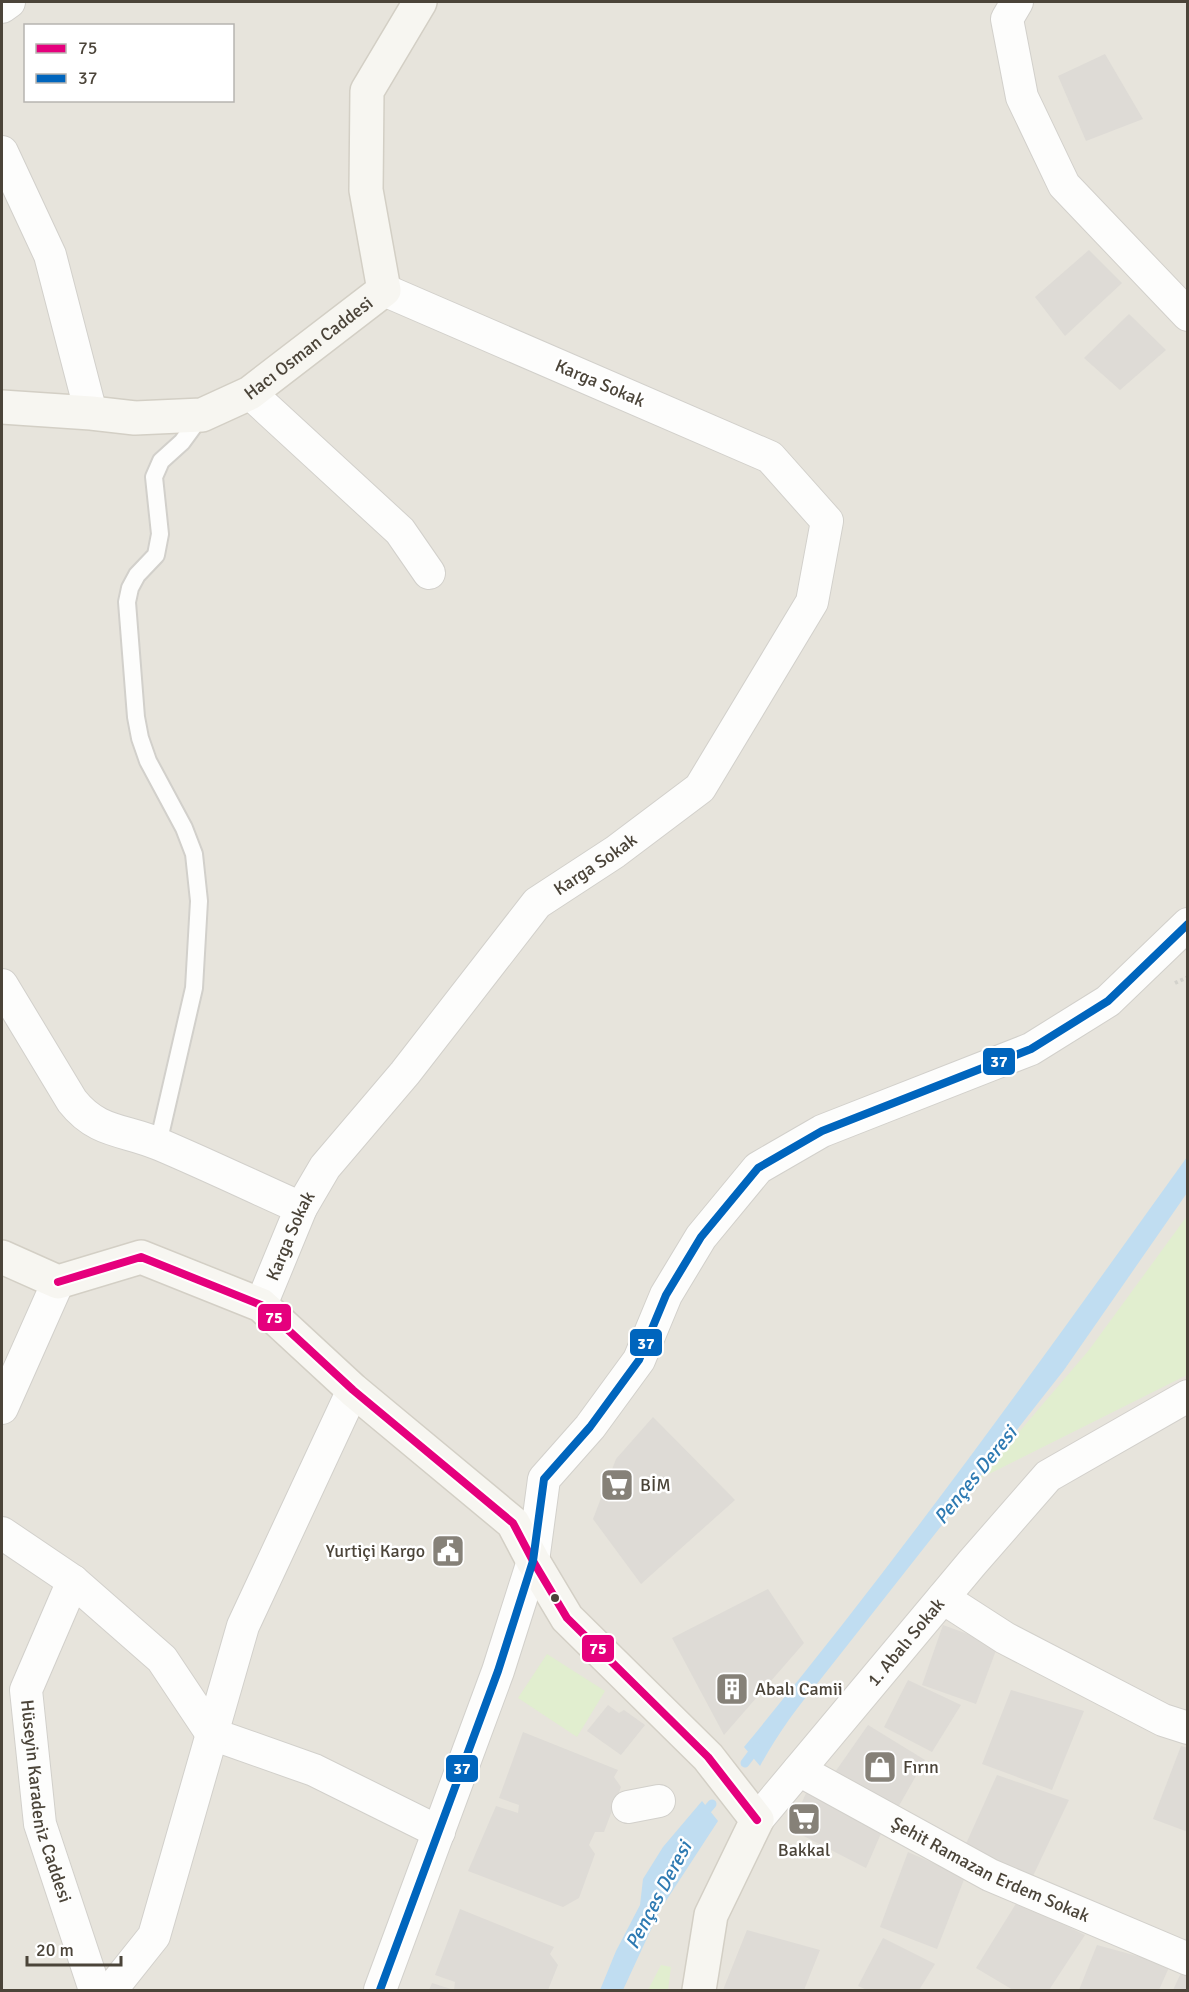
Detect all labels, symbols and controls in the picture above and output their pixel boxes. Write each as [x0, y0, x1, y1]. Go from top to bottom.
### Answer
legend [24, 24, 234, 102]
text: 75 [78, 37, 97, 59]
text: 37 [78, 67, 97, 89]
street label: Hacı Osman Caddesi [240, 292, 377, 405]
street label: Karga Sokak [552, 354, 648, 412]
street label: Karga Sokak [550, 828, 641, 900]
line badge: 37 [982, 1047, 1016, 1076]
text: 37 [990, 1052, 1008, 1072]
street label: Karga Sokak [261, 1187, 320, 1284]
line badge: 75 [257, 1303, 292, 1332]
text: 75 [265, 1308, 283, 1328]
line badge: 37 [629, 1328, 663, 1357]
text: 37 [637, 1334, 655, 1354]
water label: Pençes Deresi [928, 1420, 1023, 1529]
supermarket icon: BİM [599, 1467, 635, 1503]
place label: BİM [640, 1474, 671, 1496]
public building icon: Yurtiçi Kargo [430, 1533, 466, 1569]
place label: Yurtiçi Kargo [326, 1540, 425, 1562]
unlabelled marker [549, 1592, 561, 1604]
street label: 1. Abalı Sokak [863, 1593, 949, 1691]
line badge: 75 [581, 1634, 615, 1663]
text: 75 [589, 1639, 607, 1659]
building icon: Abalı Camii [714, 1671, 750, 1707]
place label: Abalı Camii [755, 1678, 843, 1700]
street label: Hüseyin Karadeniz Caddesi [16, 1698, 76, 1906]
shop icon: Fırın [862, 1749, 898, 1785]
line badge: 37 [445, 1754, 479, 1783]
place label: Fırın [903, 1756, 939, 1778]
text: 37 [453, 1759, 471, 1779]
supermarket icon: Bakkal [786, 1801, 822, 1837]
street label: Şehit Ramazan Erdem Sokak [887, 1812, 1093, 1927]
water label: Pençes Deresi [620, 1836, 698, 1953]
place label: Bakkal [778, 1839, 830, 1861]
scale bar [27, 1929, 122, 1967]
text: 20 m [36, 1939, 74, 1961]

